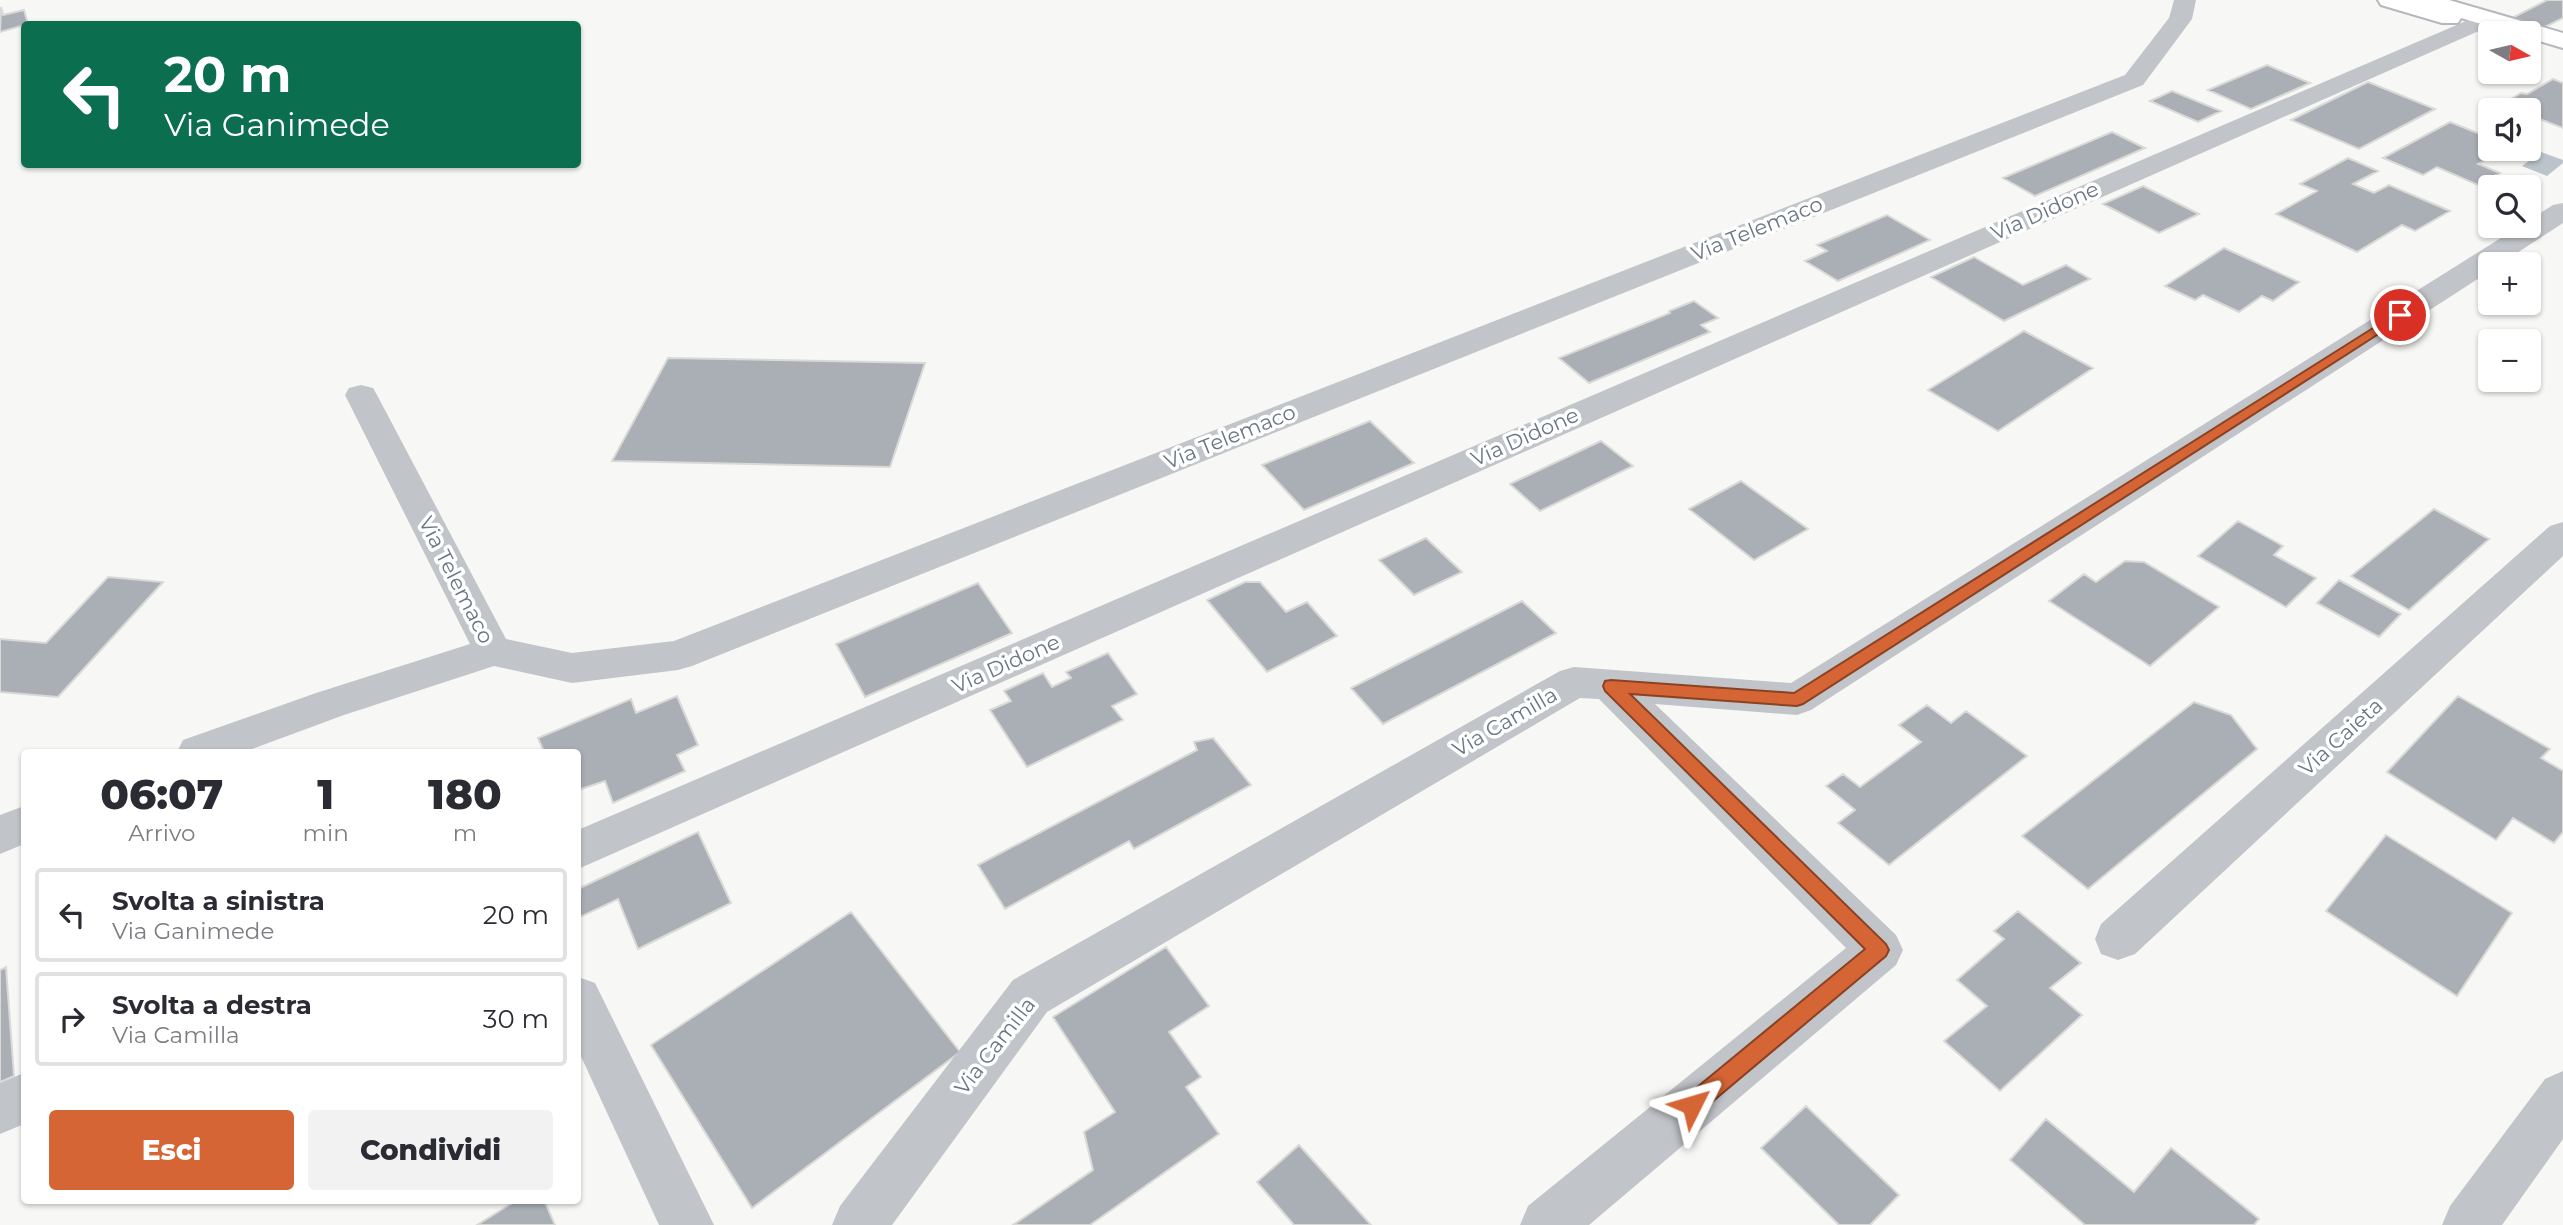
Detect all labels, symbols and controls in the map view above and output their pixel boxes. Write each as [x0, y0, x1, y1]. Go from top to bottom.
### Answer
north arrow [2478, 21, 2541, 84]
map controls [2478, 21, 2541, 392]
text: 20 m [164, 45, 291, 104]
icon: left [49, 49, 140, 140]
button: sound [2478, 98, 2541, 161]
text: Via Ganimede [164, 105, 390, 144]
button: search [2478, 175, 2541, 238]
street label: Via Didone [1987, 176, 2102, 245]
street label: Via Telemaco [1688, 191, 1826, 266]
button: + [2478, 252, 2541, 315]
pin [2370, 285, 2430, 345]
icon: arrive [2381, 296, 2419, 334]
button: − [2478, 329, 2541, 392]
street label: Via Telemaco [1161, 399, 1299, 474]
street label: Via Didone [1467, 402, 1582, 471]
street label: Via Telemaco [414, 512, 499, 647]
street label: Via Didone [948, 629, 1063, 698]
street label: Via Camilla [1448, 682, 1561, 762]
street label: Via Caieta [2294, 693, 2388, 781]
text: 06:07 [100, 768, 223, 820]
text: 1 [317, 768, 334, 820]
text: 180 [428, 768, 502, 820]
text: Arrivo [128, 819, 195, 847]
text: min [303, 819, 349, 847]
text: m [453, 819, 477, 847]
text: Svolta a sinistra [112, 885, 325, 917]
icon: left [53, 896, 91, 934]
text: 20 m [483, 899, 549, 931]
text: Via Ganimede [112, 917, 274, 945]
text: Svolta a destra [112, 989, 312, 1021]
street label: Via Camilla [949, 992, 1040, 1099]
icon: right [53, 1000, 91, 1038]
text: 30 m [483, 1003, 549, 1035]
text: Via Camilla [112, 1021, 240, 1049]
position arrow [1655, 1068, 1729, 1142]
button: Esci [49, 1110, 294, 1190]
button: Condividi [308, 1110, 553, 1190]

